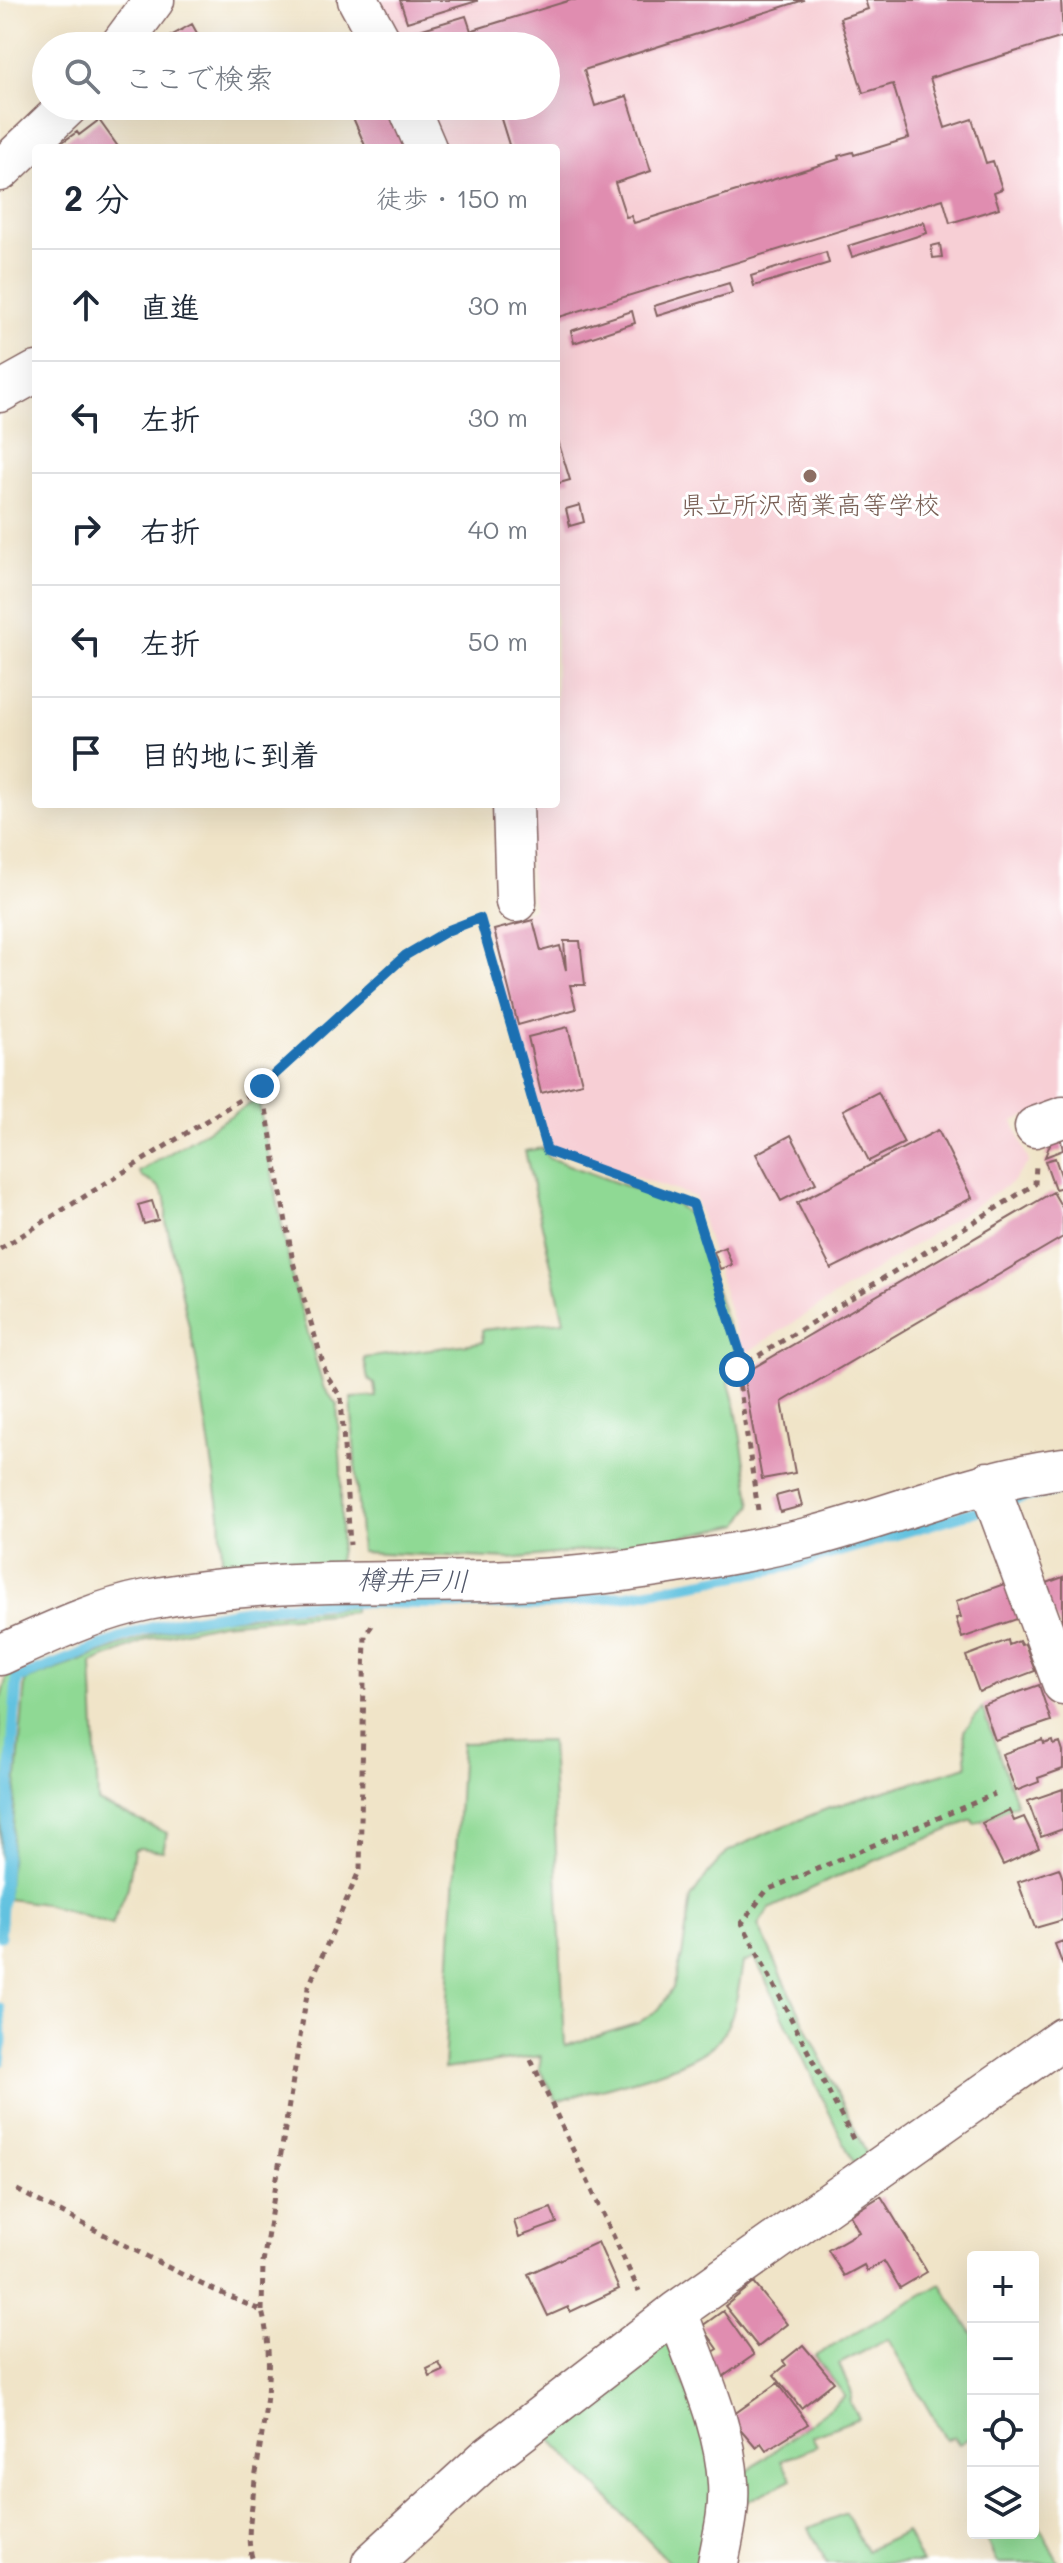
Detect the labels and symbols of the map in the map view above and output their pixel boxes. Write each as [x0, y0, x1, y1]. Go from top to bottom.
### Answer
marker: 県立所沢商業高等学校 [801, 467, 819, 485]
place label: 県立所沢商業高等学校 [680, 487, 940, 521]
route end [244, 1068, 280, 1104]
route start [719, 1351, 755, 1387]
water label: 樽井戸川 [357, 1560, 469, 1598]

